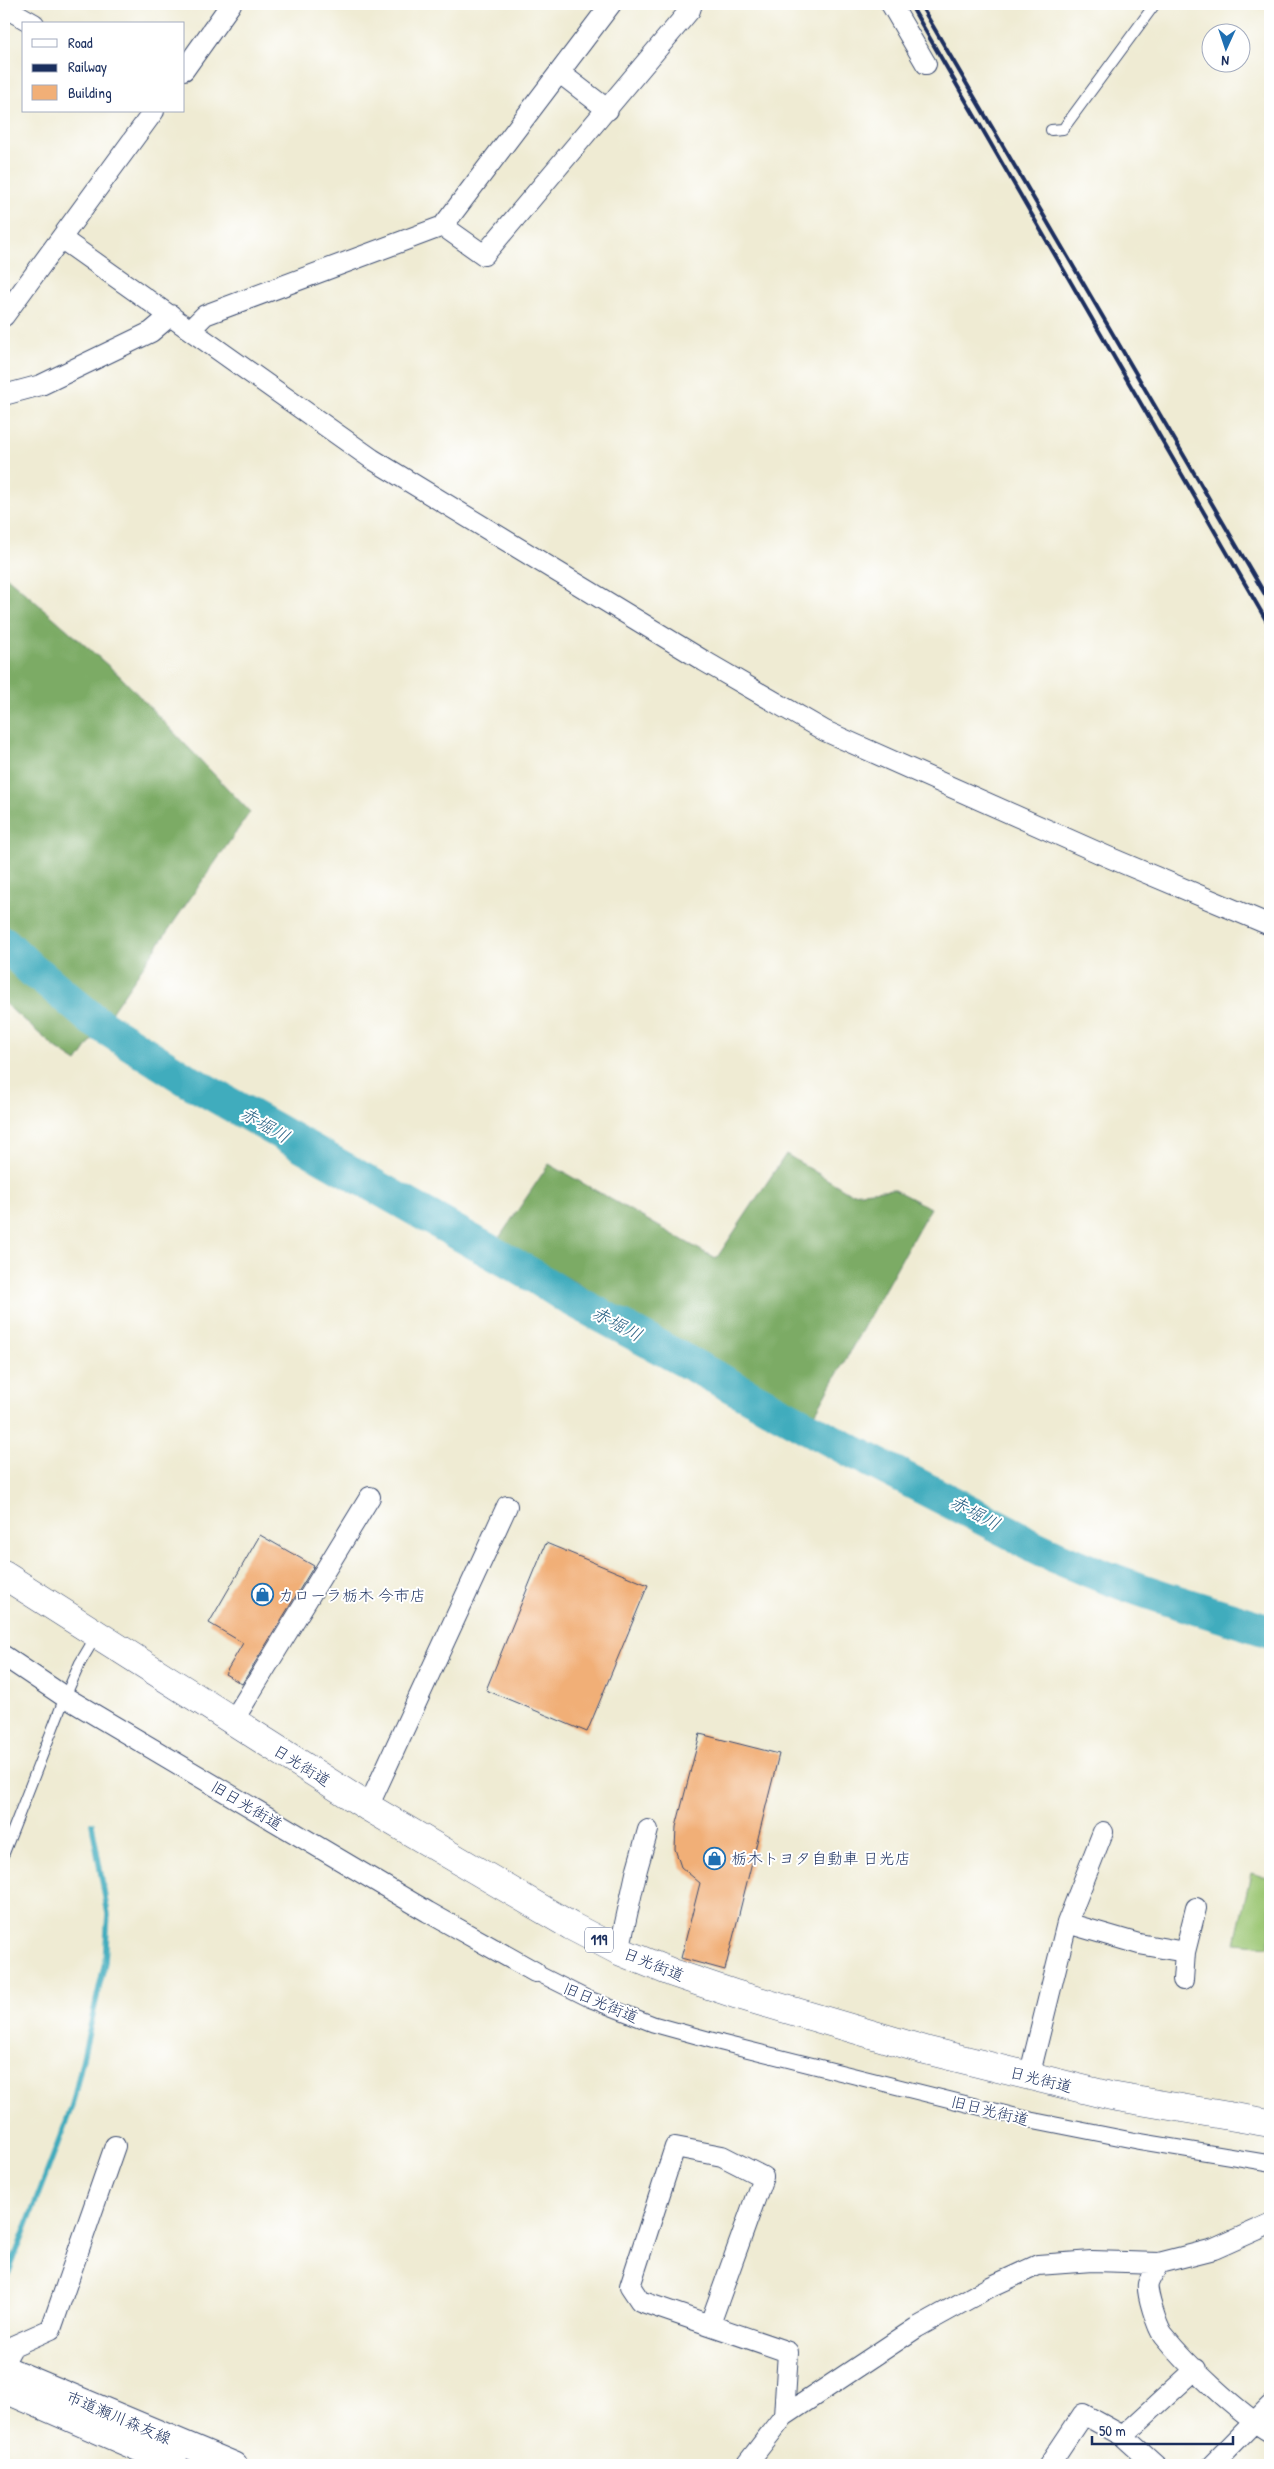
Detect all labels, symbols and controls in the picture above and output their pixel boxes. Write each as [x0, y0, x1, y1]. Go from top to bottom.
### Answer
legend [22, 22, 185, 112]
north arrow [1202, 22, 1252, 72]
text: Road [68, 32, 93, 53]
text: N [1221, 52, 1230, 71]
text: Railway [68, 56, 107, 77]
text: Building [68, 82, 112, 103]
water label: 赤堀川 [236, 1100, 295, 1149]
water label: 赤堀川 [588, 1300, 647, 1347]
water label: 赤堀川 [946, 1489, 1005, 1536]
shop icon: カローラ栃木 今市店 [250, 1583, 274, 1607]
place label: カローラ栃木 今市店 [278, 1584, 426, 1606]
street label: 日光街道 [269, 1739, 335, 1791]
street label: 旧日光街道 [207, 1775, 287, 1835]
shop icon: 栃木トヨタ自動車 日光店 [703, 1846, 727, 1870]
place label: 栃木トヨタ自動車 日光店 [731, 1847, 911, 1869]
road number: 119 [585, 1928, 613, 1952]
street label: 日光街道 [620, 1942, 688, 1986]
street label: 旧日光街道 [560, 1976, 642, 2028]
street label: 日光街道 [1007, 2061, 1075, 2097]
street label: 旧日光街道 [949, 2090, 1031, 2130]
street label: 市道瀬川森友線 [63, 2385, 175, 2449]
scale bar [1092, 2414, 1233, 2446]
text: 50 m [1099, 2420, 1126, 2441]

